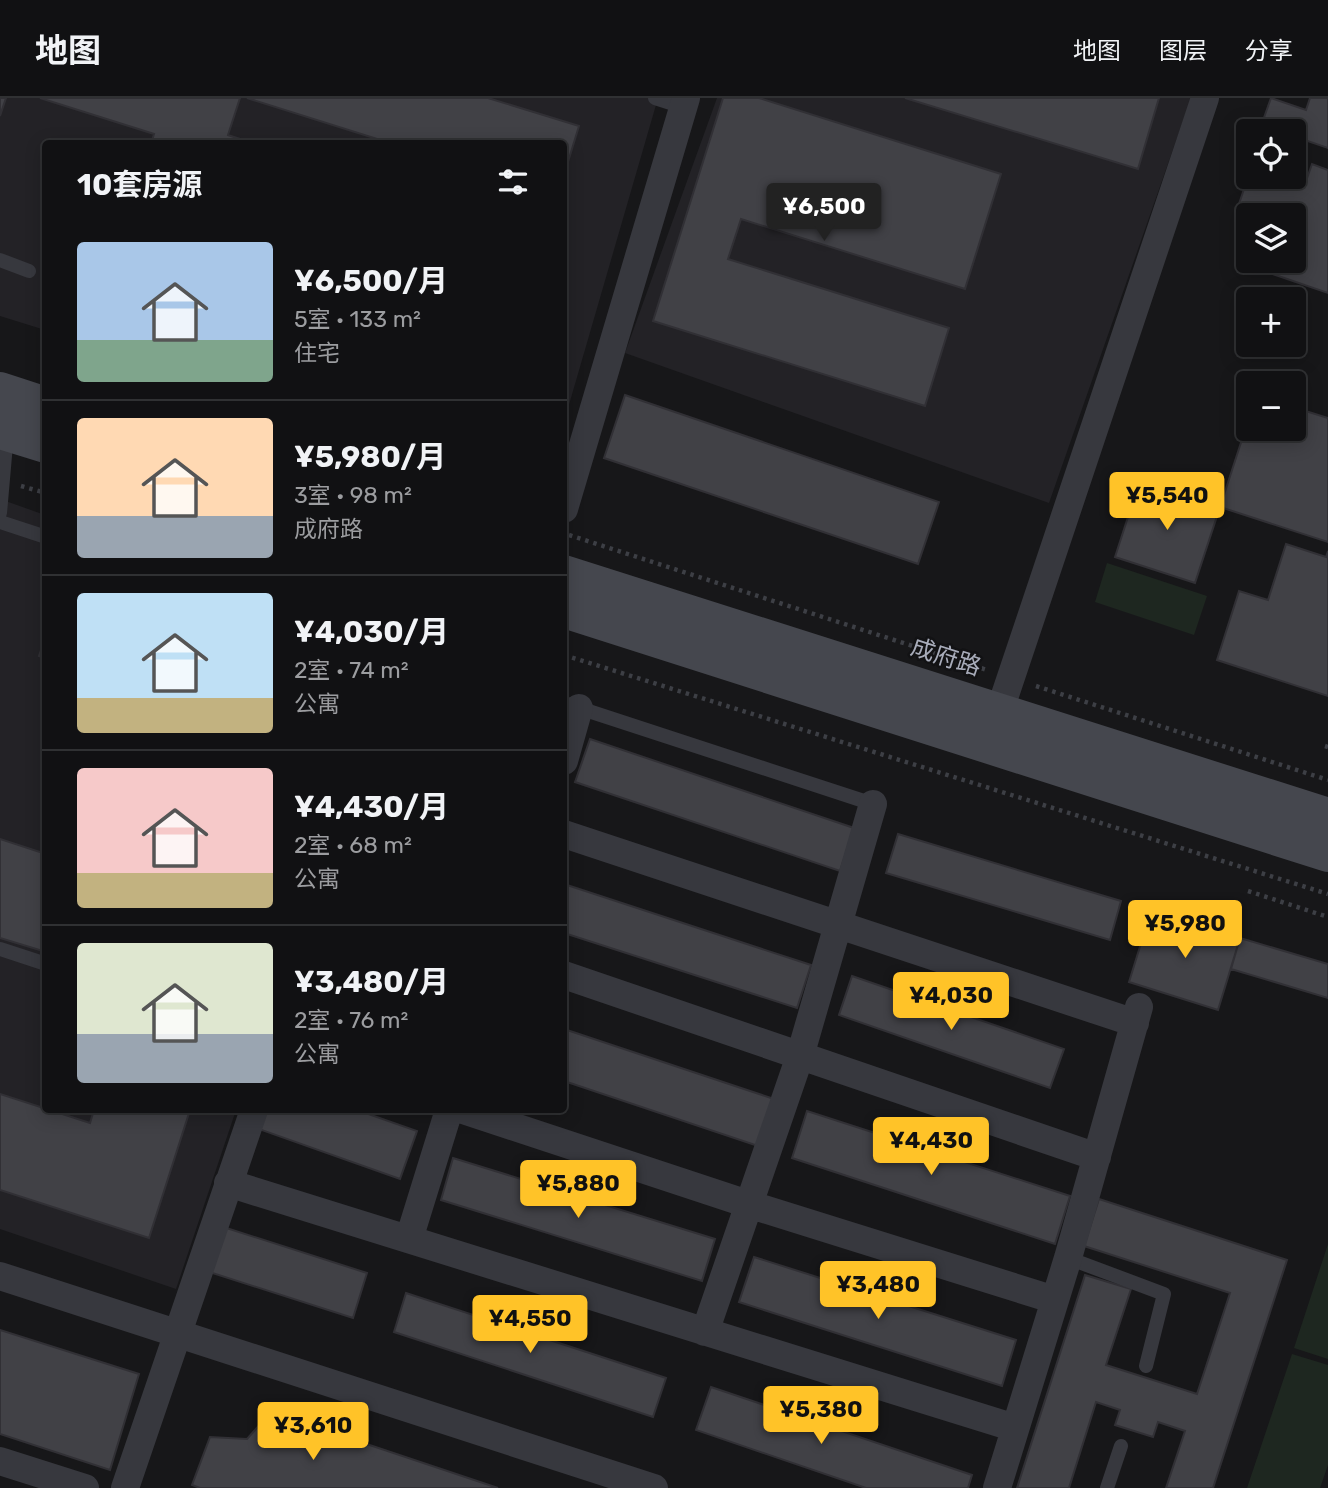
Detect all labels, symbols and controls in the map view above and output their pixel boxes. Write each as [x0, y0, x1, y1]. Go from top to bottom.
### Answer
text: 地图 [35, 31, 101, 70]
text: 地图 [1073, 37, 1121, 65]
text: 图层 [1159, 37, 1207, 65]
text: 分享 [1245, 37, 1293, 65]
map controls [1236, 119, 1306, 441]
button: locate [1236, 119, 1306, 189]
icon: filters [494, 163, 532, 201]
text: 10套房源 [77, 167, 202, 203]
pin: ¥6,500 [767, 184, 881, 243]
text: ¥6,500 [782, 192, 866, 220]
button: layers [1236, 203, 1306, 273]
text: ¥6,500/月 [294, 263, 448, 299]
icon: home [133, 270, 217, 354]
button: + [1236, 287, 1306, 357]
text: 5室 · 133 m² [294, 305, 421, 333]
text: 住宅 [294, 339, 340, 367]
button: − [1236, 371, 1306, 441]
text: ¥5,980/月 [294, 439, 446, 475]
icon: home [133, 446, 217, 530]
pin: ¥5,540 [1110, 472, 1224, 532]
text: 3室 · 98 m² [294, 481, 412, 509]
text: ¥5,540 [1125, 481, 1209, 509]
text: 成府路 [294, 515, 363, 543]
text: ¥4,030/月 [294, 614, 449, 650]
icon: home [133, 621, 217, 705]
street label: 成府路 [907, 633, 985, 681]
text: 2室 · 74 m² [294, 656, 409, 684]
text: 公寓 [294, 690, 340, 718]
text: ¥4,430/月 [294, 789, 449, 825]
icon: home [133, 796, 217, 880]
text: 2室 · 68 m² [294, 831, 412, 859]
text: 公寓 [294, 865, 340, 893]
pin: ¥5,980 [1128, 900, 1242, 960]
text: ¥5,980 [1144, 909, 1226, 937]
text: ¥3,480/月 [294, 964, 449, 1000]
icon: home [133, 971, 217, 1055]
pin: ¥4,030 [894, 972, 1008, 1032]
text: ¥4,030 [909, 981, 993, 1009]
text: 2室 · 76 m² [294, 1006, 408, 1034]
text: 公寓 [294, 1040, 340, 1068]
pin: ¥4,430 [874, 1118, 988, 1177]
text: ¥4,430 [889, 1126, 973, 1154]
pin: ¥5,880 [521, 1160, 635, 1220]
text: ¥5,880 [536, 1169, 620, 1197]
pin: ¥3,480 [821, 1262, 935, 1321]
text: ¥3,480 [836, 1270, 920, 1298]
pin: ¥4,550 [473, 1296, 587, 1355]
text: ¥4,550 [488, 1304, 572, 1332]
pin: ¥5,380 [764, 1386, 878, 1446]
text: ¥5,380 [779, 1395, 863, 1423]
pin: ¥3,610 [256, 1402, 370, 1462]
text: ¥3,610 [274, 1411, 352, 1439]

